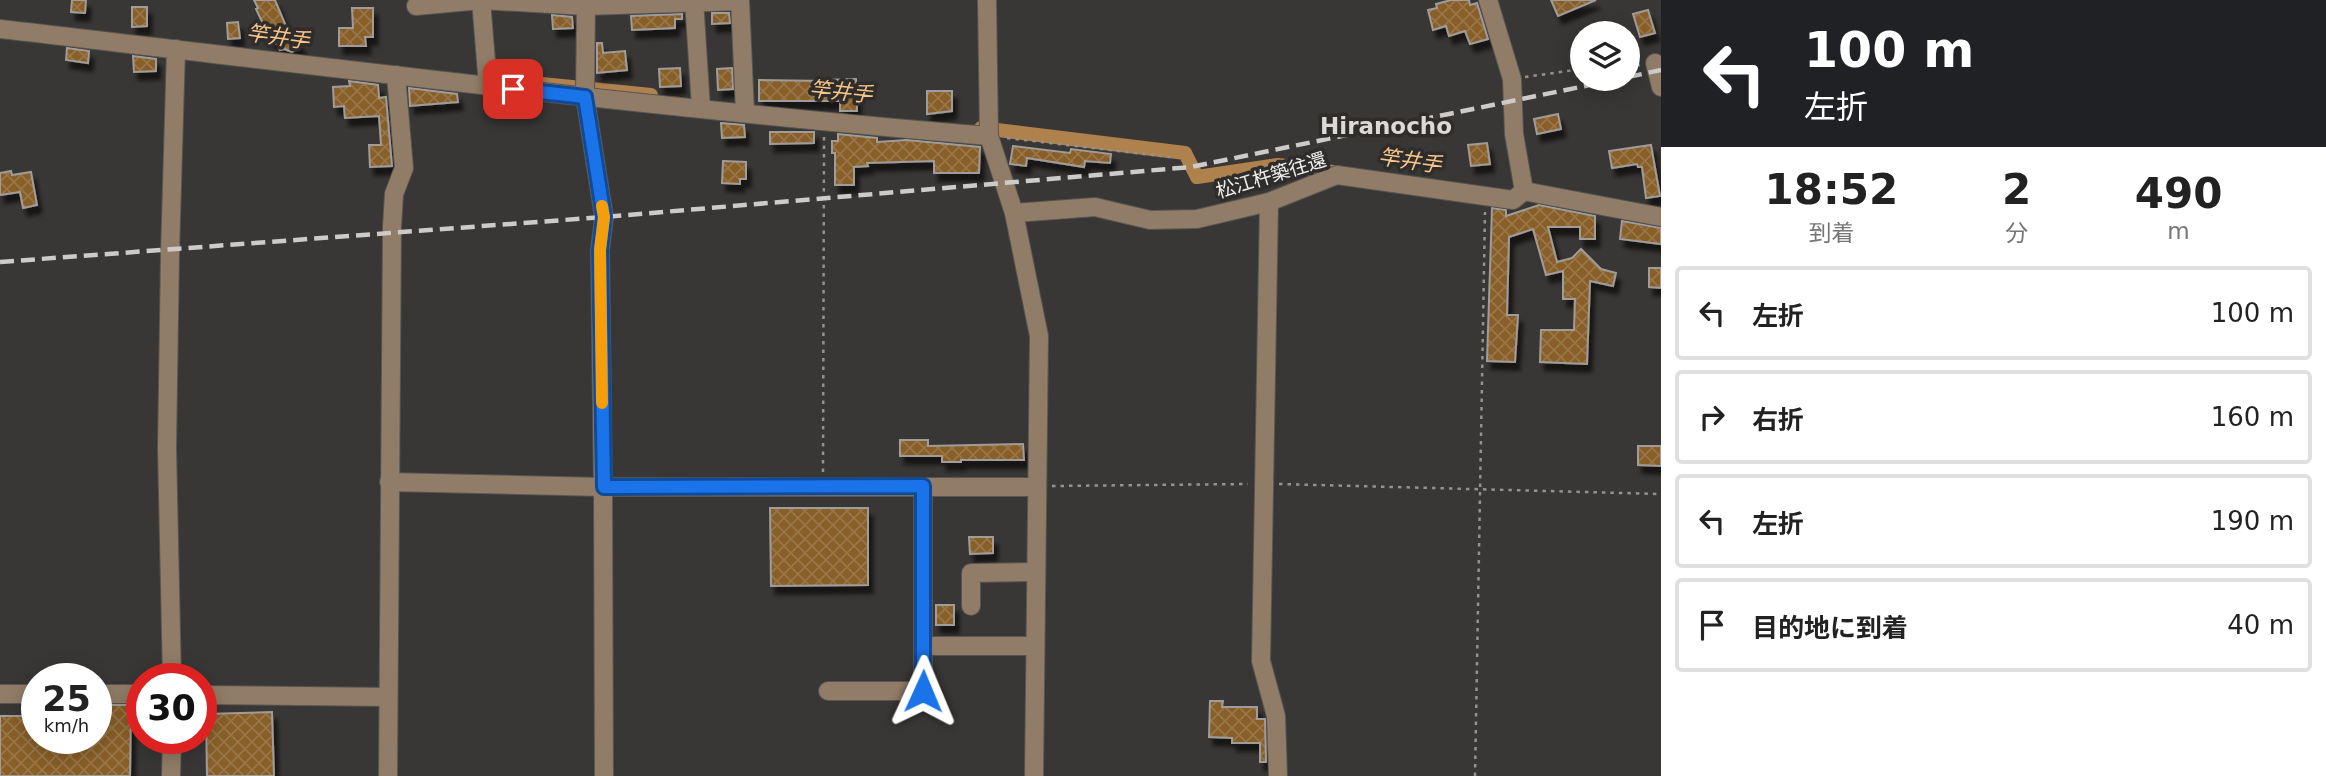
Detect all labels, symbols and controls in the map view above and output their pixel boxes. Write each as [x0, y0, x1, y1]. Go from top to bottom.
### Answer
water label: 竿井手 [245, 21, 313, 54]
map controls [1570, 21, 1640, 91]
button: layers [1570, 21, 1640, 91]
text: 100 m [1804, 22, 1974, 79]
icon: left [1689, 28, 1780, 119]
pin [483, 59, 543, 119]
icon: arrive [494, 70, 532, 108]
water label: 竿井手 [808, 77, 876, 107]
text: 左折 [1804, 88, 1868, 126]
district label: Hiranocho [1320, 113, 1452, 139]
water label: 竿井手 [1377, 145, 1445, 178]
street label: 松江杵築往還 [1213, 148, 1329, 202]
text: 18:52 [1765, 165, 1898, 214]
text: 2 [2002, 165, 2031, 214]
text: 490 [2135, 169, 2222, 218]
text: m [2167, 218, 2190, 244]
text: 到着 [1808, 220, 1854, 246]
text: 分 [2005, 220, 2028, 246]
icon: left [1693, 294, 1731, 332]
text: 100 m [2211, 298, 2294, 328]
text: 左折 [1752, 301, 1804, 331]
icon: right [1693, 398, 1731, 436]
text: 160 m [2211, 402, 2294, 432]
text: 右折 [1752, 405, 1804, 435]
icon: left [1693, 502, 1731, 540]
text: 190 m [2211, 506, 2294, 536]
text: 左折 [1752, 509, 1804, 539]
icon: arrive [1693, 606, 1731, 644]
text: 40 m [2227, 610, 2294, 640]
text: 目的地に到着 [1752, 613, 1908, 643]
position arrow [886, 654, 960, 728]
speed limit sign: 30 [126, 663, 217, 754]
text: 25 [42, 679, 91, 719]
text: km/h [44, 715, 89, 736]

